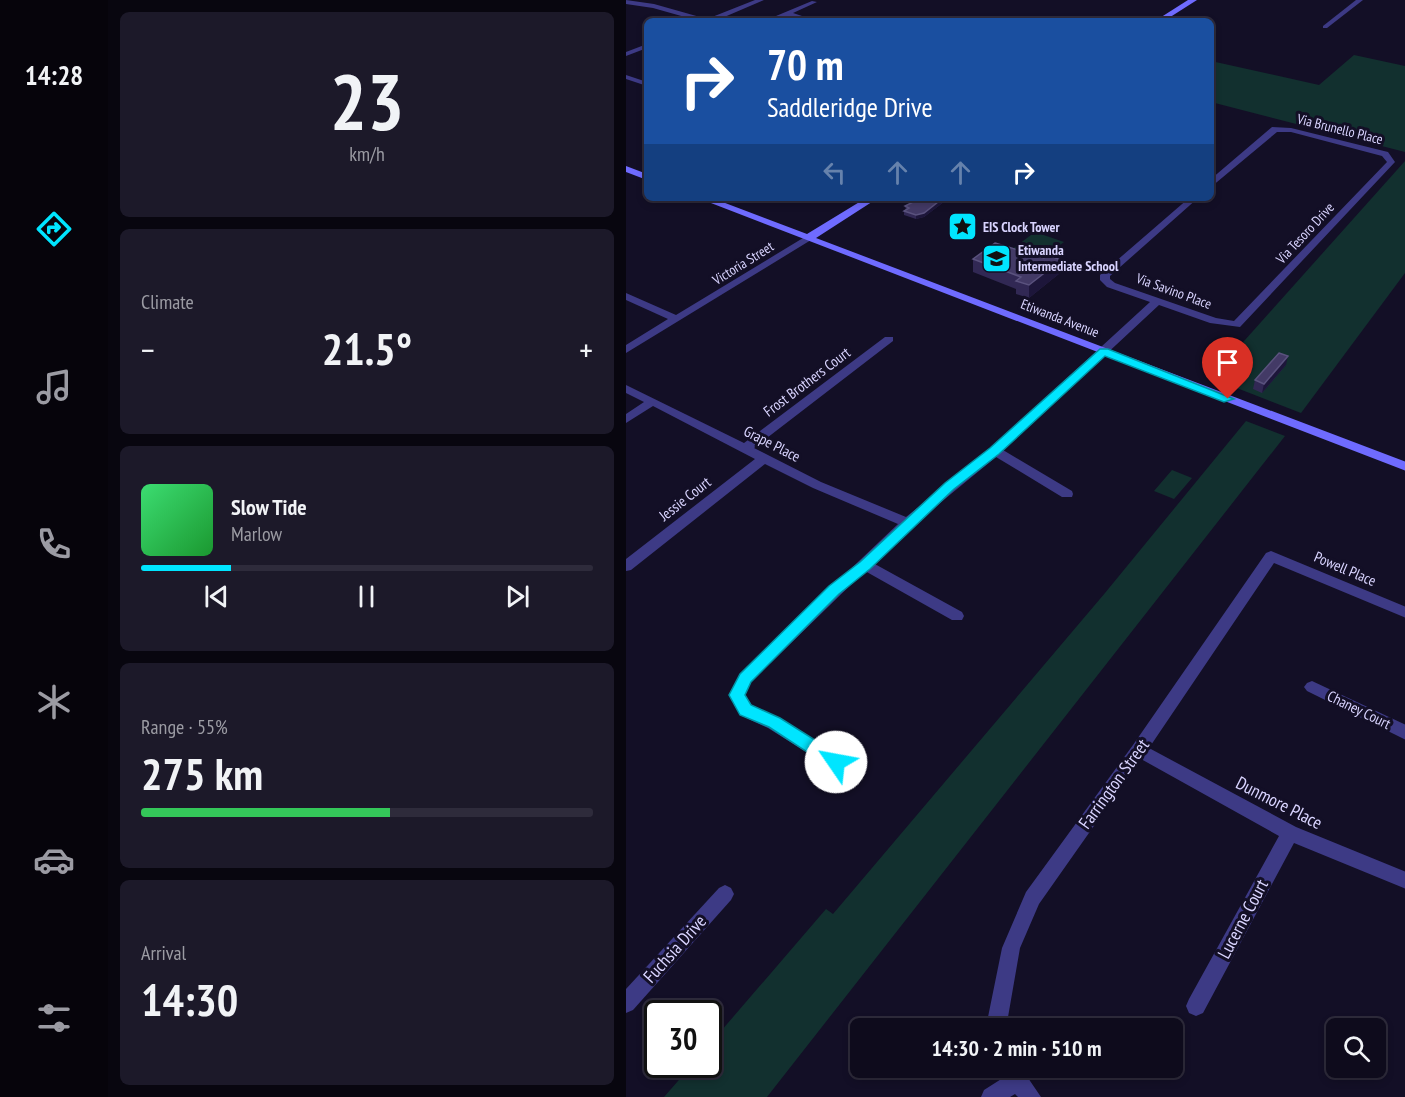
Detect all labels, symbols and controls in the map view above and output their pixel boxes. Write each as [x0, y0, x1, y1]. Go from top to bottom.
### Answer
text: 70 m [767, 37, 844, 92]
icon: right [668, 42, 746, 120]
text: 23 [330, 51, 404, 152]
text: 14:28 [25, 58, 83, 92]
text: Saddleridge Drive [767, 90, 933, 124]
street label: Via Brunello Place [1294, 109, 1385, 148]
text: km/h [349, 141, 385, 167]
icon: left [818, 156, 851, 189]
icon: ahead [881, 156, 914, 189]
icon: ahead [944, 156, 977, 189]
icon: right [1007, 156, 1040, 189]
street label: Via Tesoro Drive [1271, 198, 1338, 268]
icon: directions [33, 208, 75, 250]
place icon: EIS Clock Tower [946, 211, 978, 243]
place label: EIS Clock Tower [983, 218, 1061, 236]
street label: Victoria Street [708, 237, 777, 289]
place label: Etiwanda Intermediate School [1018, 241, 1119, 275]
school or university icon: Etiwanda Intermediate School [981, 242, 1013, 274]
street label: Via Savino Place [1133, 269, 1214, 313]
text: Climate [141, 289, 194, 315]
street label: Etiwanda Avenue [1018, 295, 1102, 341]
text: 21.5° [322, 319, 412, 377]
text: − [141, 328, 155, 371]
text: + [579, 328, 593, 371]
pin [1202, 337, 1253, 399]
street label: Frost Brothers Court [759, 343, 854, 421]
icon: arrive [1211, 346, 1244, 379]
icon: music [33, 366, 75, 408]
street label: Grape Place [741, 421, 804, 466]
street label: Jessie Court [654, 472, 714, 525]
text: Slow Tide [231, 493, 307, 521]
text: Marlow [231, 521, 282, 547]
icon: phone [33, 523, 75, 565]
street label: Powell Place [1311, 547, 1379, 590]
icon: previous [200, 580, 233, 613]
icon: pause [350, 580, 383, 613]
icon: next [501, 580, 534, 613]
icon: climate [33, 681, 75, 723]
street label: Chaney Court [1324, 686, 1394, 733]
text: Range · 55% [141, 714, 228, 740]
position arrow [804, 730, 868, 794]
street label: Farrington Street [1073, 734, 1154, 833]
text: 275 km [141, 744, 263, 802]
street label: Dunmore Place [1232, 771, 1326, 834]
icon: car [33, 839, 75, 881]
street label: Lucerne Court [1212, 875, 1273, 962]
street label: Fuchsia Drive [638, 910, 711, 987]
text: Arrival [141, 940, 186, 966]
text: 14:30 [141, 970, 238, 1028]
icon: filters [33, 997, 75, 1039]
speed limit sign: 30 [644, 1000, 722, 1078]
map controls [1326, 1018, 1386, 1078]
button: search [1326, 1018, 1386, 1078]
text: 14:30 · 2 min · 510 m [931, 1034, 1102, 1062]

